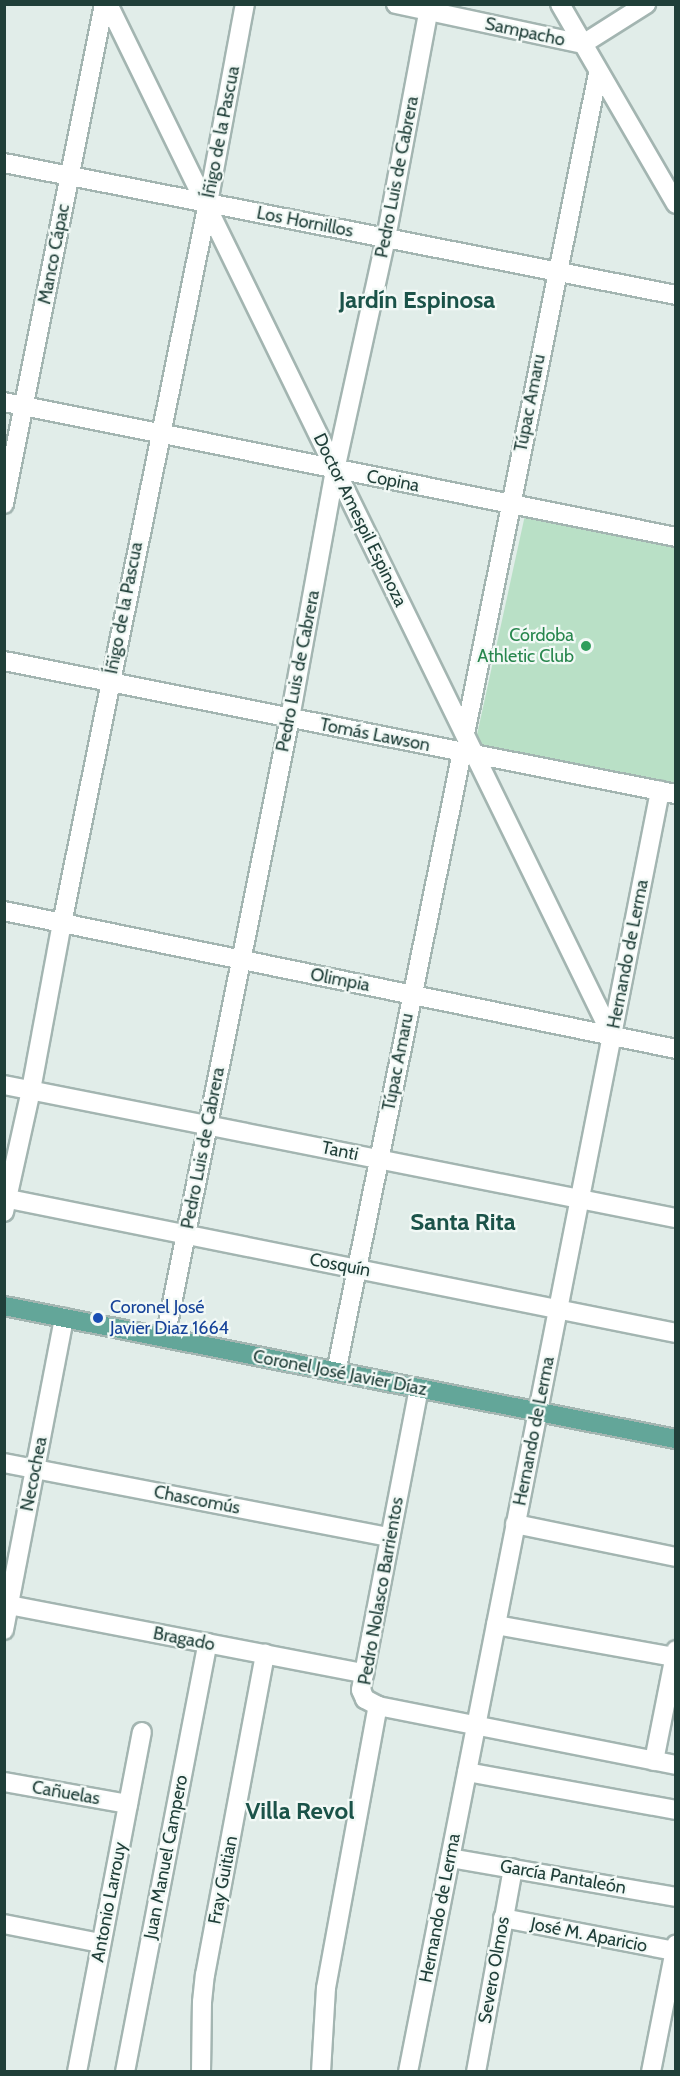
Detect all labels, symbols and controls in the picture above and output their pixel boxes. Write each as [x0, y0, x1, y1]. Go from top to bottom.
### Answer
street label: Sampacho [483, 13, 567, 51]
street label: Íñigo de la Pascua [198, 64, 244, 200]
street label: Pedro Luis de Cabrera [371, 94, 423, 260]
street label: Manco Cápac [34, 202, 74, 306]
street label: Los Hornillos [255, 202, 355, 242]
district label: Jardín Espinosa [339, 286, 495, 314]
street label: Túpac Amaru [510, 352, 550, 454]
street label: Doctor Amespil Espinoza [309, 430, 411, 610]
street label: Copina [365, 465, 421, 497]
street label: Íñigo de la Pascua [101, 540, 147, 676]
street label: Pedro Luis de Cabrera [272, 588, 324, 754]
place label: Córdoba Athletic Club [477, 625, 574, 668]
marker: Córdoba Athletic Club [579, 639, 593, 653]
street label: Tomás Lawson [318, 714, 432, 756]
street label: Hernando de Lerma [603, 878, 653, 1030]
street label: Olimpia [308, 964, 372, 996]
street label: Túpac Amaru [378, 1011, 418, 1113]
street label: Pedro Luis de Cabrera [177, 1065, 229, 1231]
street label: Tanti [320, 1137, 360, 1165]
district label: Santa Rita [410, 1208, 516, 1236]
street label: Cosquín [308, 1249, 372, 1281]
place label: Coronel José Javier Diaz 1664 [110, 1297, 229, 1340]
marker: Coronel José Javier Diaz 1664 [91, 1311, 105, 1325]
street label: Coronel José Javier Díaz [251, 1346, 429, 1400]
street label: Hernando de Lerma [509, 1355, 559, 1507]
street label: Necochea [16, 1435, 52, 1513]
street label: Chascomús [152, 1481, 242, 1519]
street label: Pedro Nolasco Barrientos [354, 1495, 408, 1687]
street label: Bragado [151, 1622, 217, 1656]
street label: Juan Manuel Campero [139, 1773, 193, 1941]
street label: Cañuelas [30, 1776, 102, 1810]
district label: Villa Revol [246, 1797, 354, 1825]
street label: Hernando de Lerma [415, 1832, 465, 1984]
street label: Fray Guitian [204, 1834, 242, 1926]
street label: Antonio Larrouy [87, 1840, 131, 1964]
street label: García Pantaleón [498, 1855, 628, 1899]
street label: José M. Aparicio [529, 1913, 649, 1957]
street label: Severo Olmos [474, 1915, 514, 2025]

